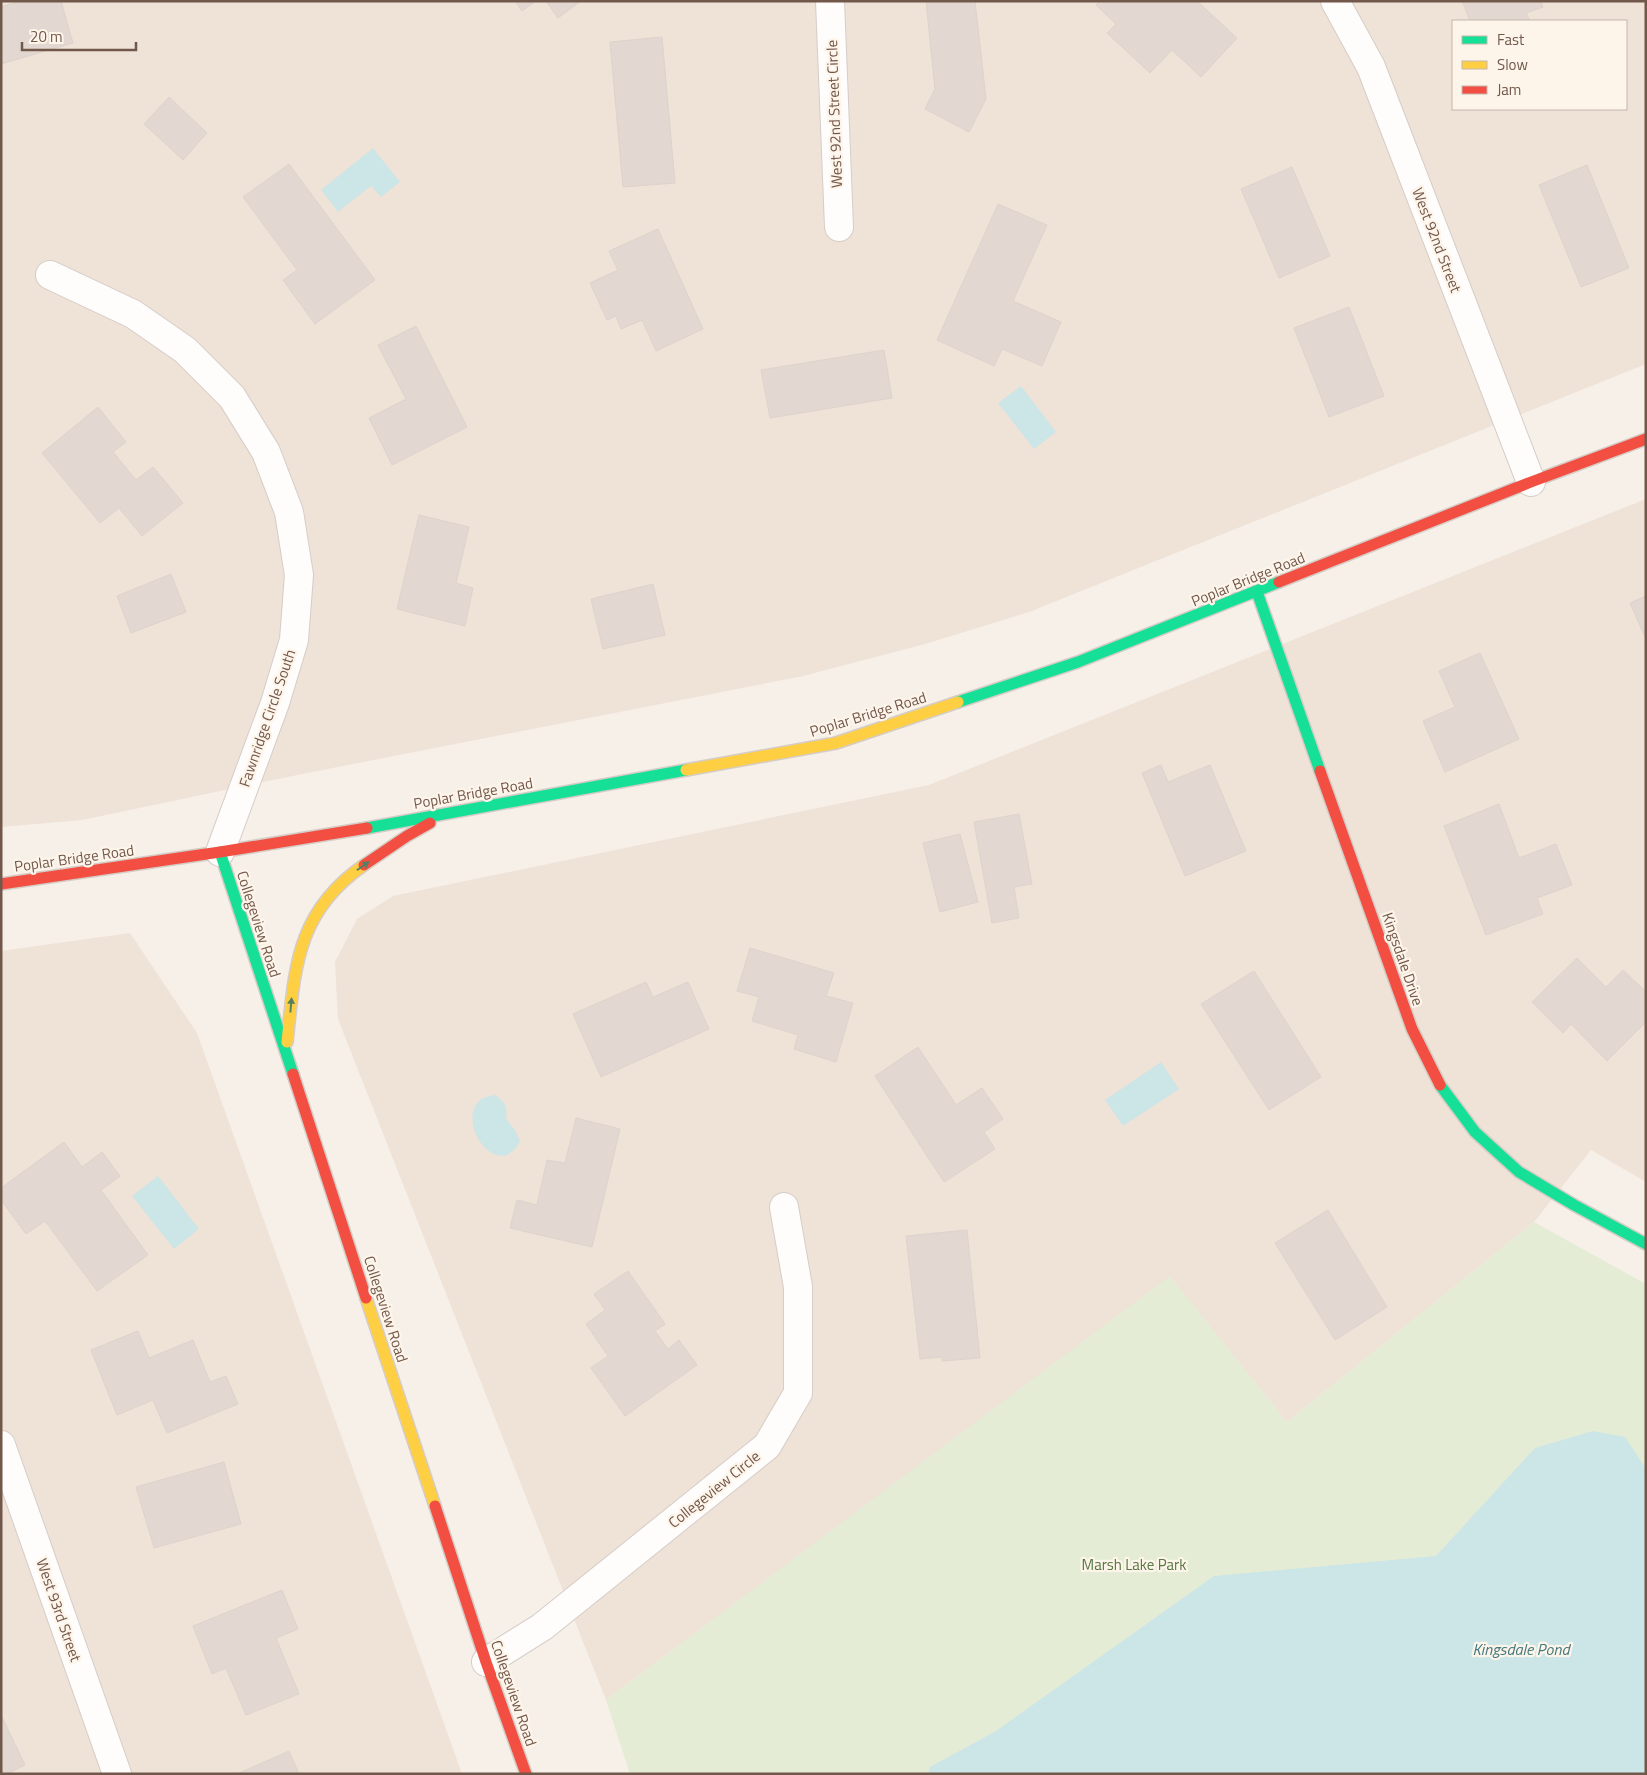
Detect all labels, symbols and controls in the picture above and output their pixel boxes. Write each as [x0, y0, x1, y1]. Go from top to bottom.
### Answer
scale bar [22, 20, 136, 52]
legend [1452, 20, 1627, 110]
text: 20 m [30, 25, 63, 48]
text: Fast [1497, 28, 1525, 51]
street label: West 92nd Street Circle [820, 40, 848, 188]
text: Slow [1497, 53, 1528, 76]
text: Jam [1497, 78, 1521, 101]
street label: West 92nd Street [1406, 184, 1468, 297]
street label: Poplar Bridge Road [1188, 546, 1308, 612]
street label: Fawnridge Circle South [233, 646, 301, 790]
street label: Poplar Bridge Road [807, 685, 929, 743]
street label: Poplar Bridge Road [411, 771, 535, 815]
street label: Poplar Bridge Road [13, 838, 135, 878]
one-way arrow [356, 861, 369, 871]
street label: Collegeview Road [231, 868, 287, 980]
street label: Kingsdale Drive [1376, 909, 1430, 1009]
one-way arrow [287, 996, 295, 1012]
street label: Collegeview Road [358, 1253, 414, 1365]
street label: Collegeview Circle [663, 1445, 765, 1533]
park label: Marsh Lake Park [1082, 1553, 1186, 1576]
street label: West 93rd Street [31, 1555, 88, 1665]
street label: Collegeview Road [485, 1637, 543, 1749]
water label: Kingsdale Pond [1473, 1637, 1571, 1661]

